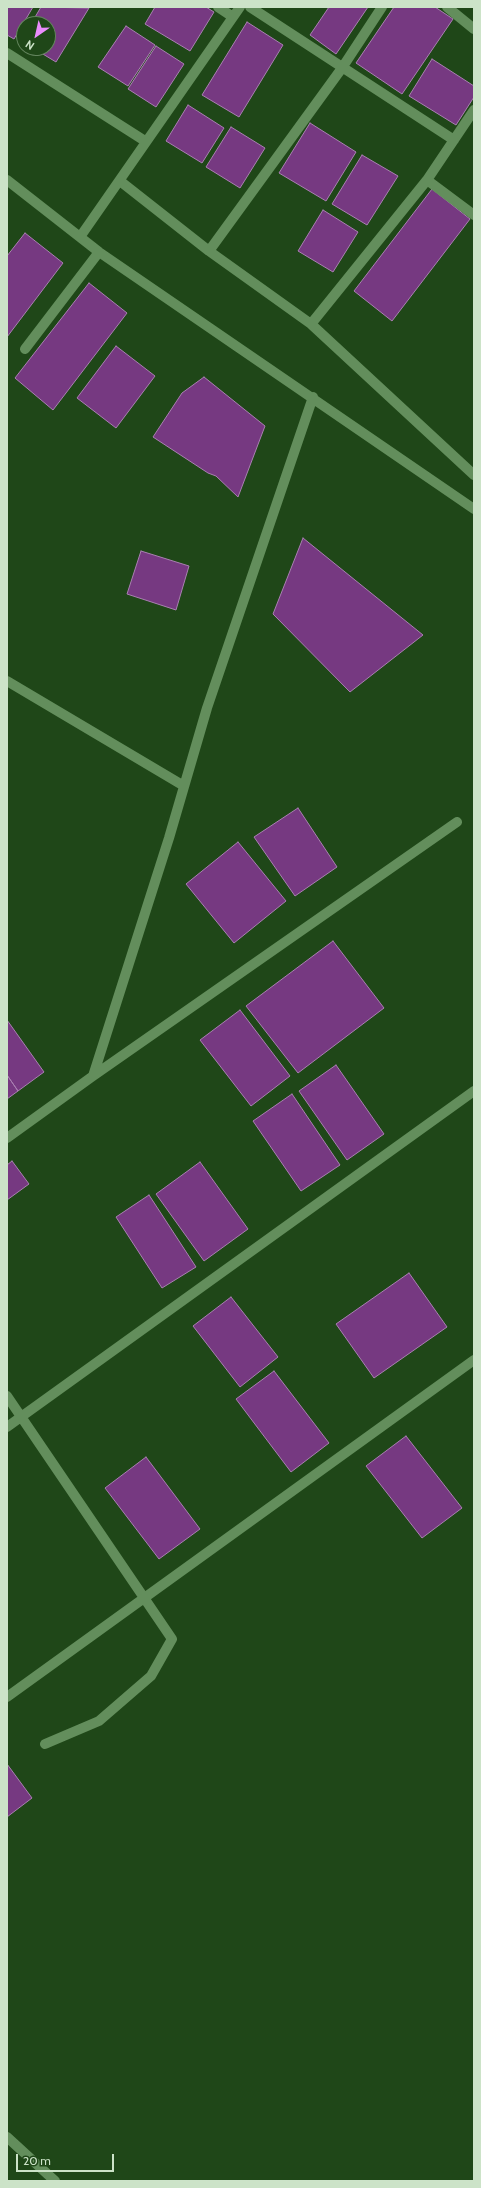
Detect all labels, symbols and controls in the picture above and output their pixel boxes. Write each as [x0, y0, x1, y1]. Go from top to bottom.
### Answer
north arrow [16, 16, 56, 56]
text: N [23, 37, 37, 53]
scale bar [18, 2146, 116, 2172]
text: 20 m [23, 2153, 51, 2168]

